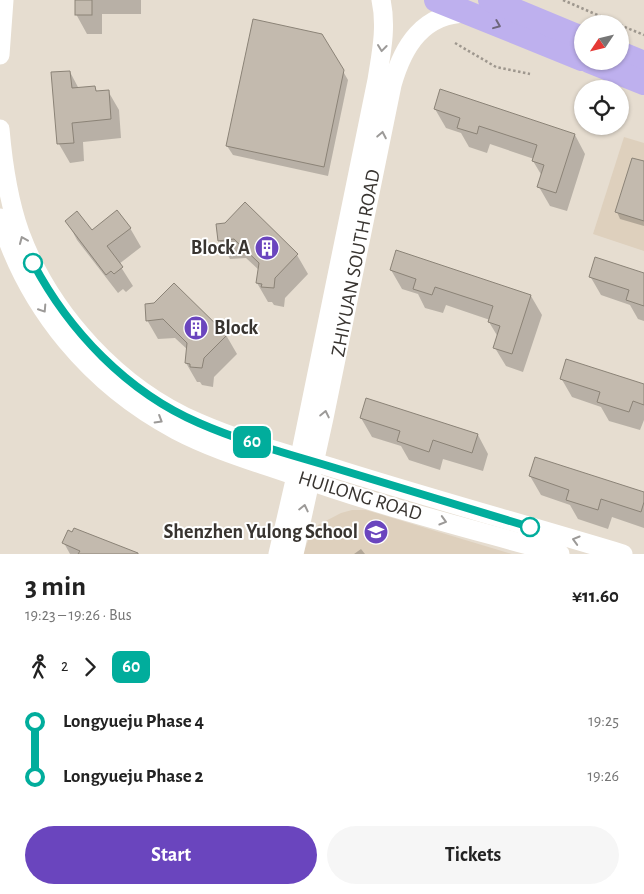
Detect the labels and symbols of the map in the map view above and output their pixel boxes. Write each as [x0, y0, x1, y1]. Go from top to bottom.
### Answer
north arrow [574, 15, 629, 70]
one-way arrow [492, 18, 501, 29]
one-way arrow [377, 45, 388, 53]
one-way arrow [376, 131, 386, 140]
street label: ZHIYUAN SOUTH ROAD [328, 168, 384, 358]
building icon: Block A [254, 235, 280, 261]
one-way arrow [19, 237, 29, 245]
place label: Block A [191, 238, 250, 258]
unlabelled marker [23, 253, 43, 273]
one-way arrow [37, 303, 46, 313]
building icon: Block [183, 315, 209, 341]
place label: Block [214, 318, 258, 338]
one-way arrow [319, 410, 330, 419]
one-way arrow [154, 414, 163, 424]
line badge: 60 [230, 426, 274, 458]
street label: HUILONG ROAD [296, 468, 424, 524]
one-way arrow [298, 504, 309, 512]
one-way arrow [438, 515, 447, 526]
unlabelled marker [520, 517, 540, 537]
school or university icon: Shenzhen Yulong School [363, 519, 389, 545]
place label: Shenzhen Yulong School [163, 522, 358, 542]
one-way arrow [573, 536, 581, 546]

